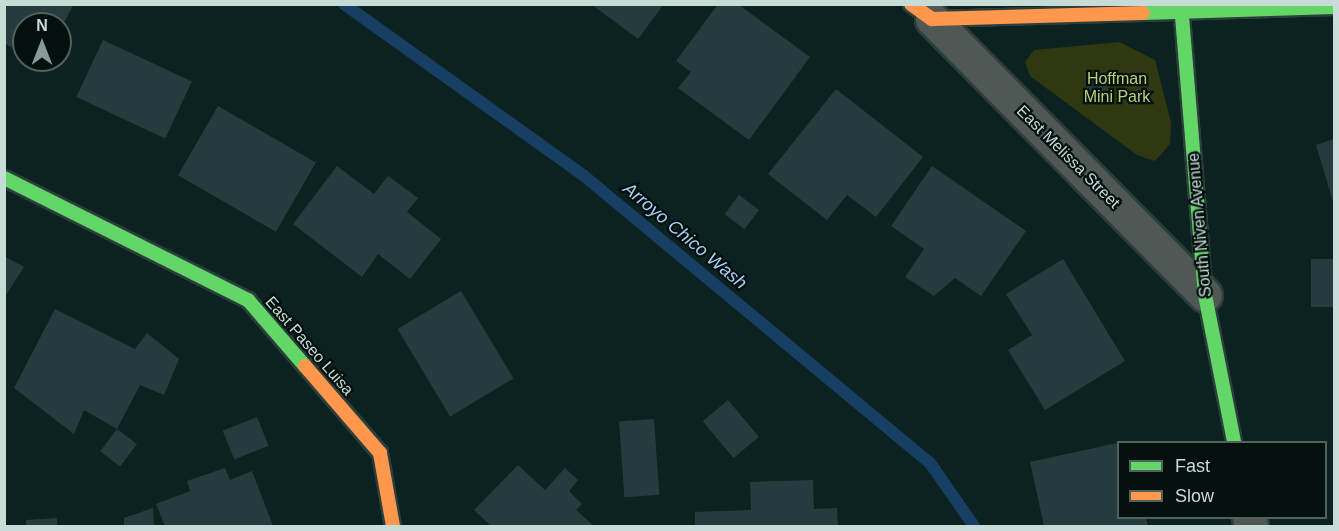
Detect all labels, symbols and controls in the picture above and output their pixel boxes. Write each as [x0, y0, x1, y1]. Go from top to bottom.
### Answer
north arrow [12, 12, 72, 72]
text: N [36, 17, 48, 34]
park label: Hoffman Mini Park [1084, 69, 1150, 107]
street label: East Melissa Street [1012, 101, 1124, 213]
street label: South Niven Avenue [1184, 152, 1216, 298]
water label: Arroyo Chico Wash [619, 178, 751, 294]
street label: East Paseo Luisa [261, 293, 357, 399]
legend [1117, 441, 1327, 519]
text: Fast [1175, 456, 1210, 476]
text: Slow [1175, 486, 1214, 506]

